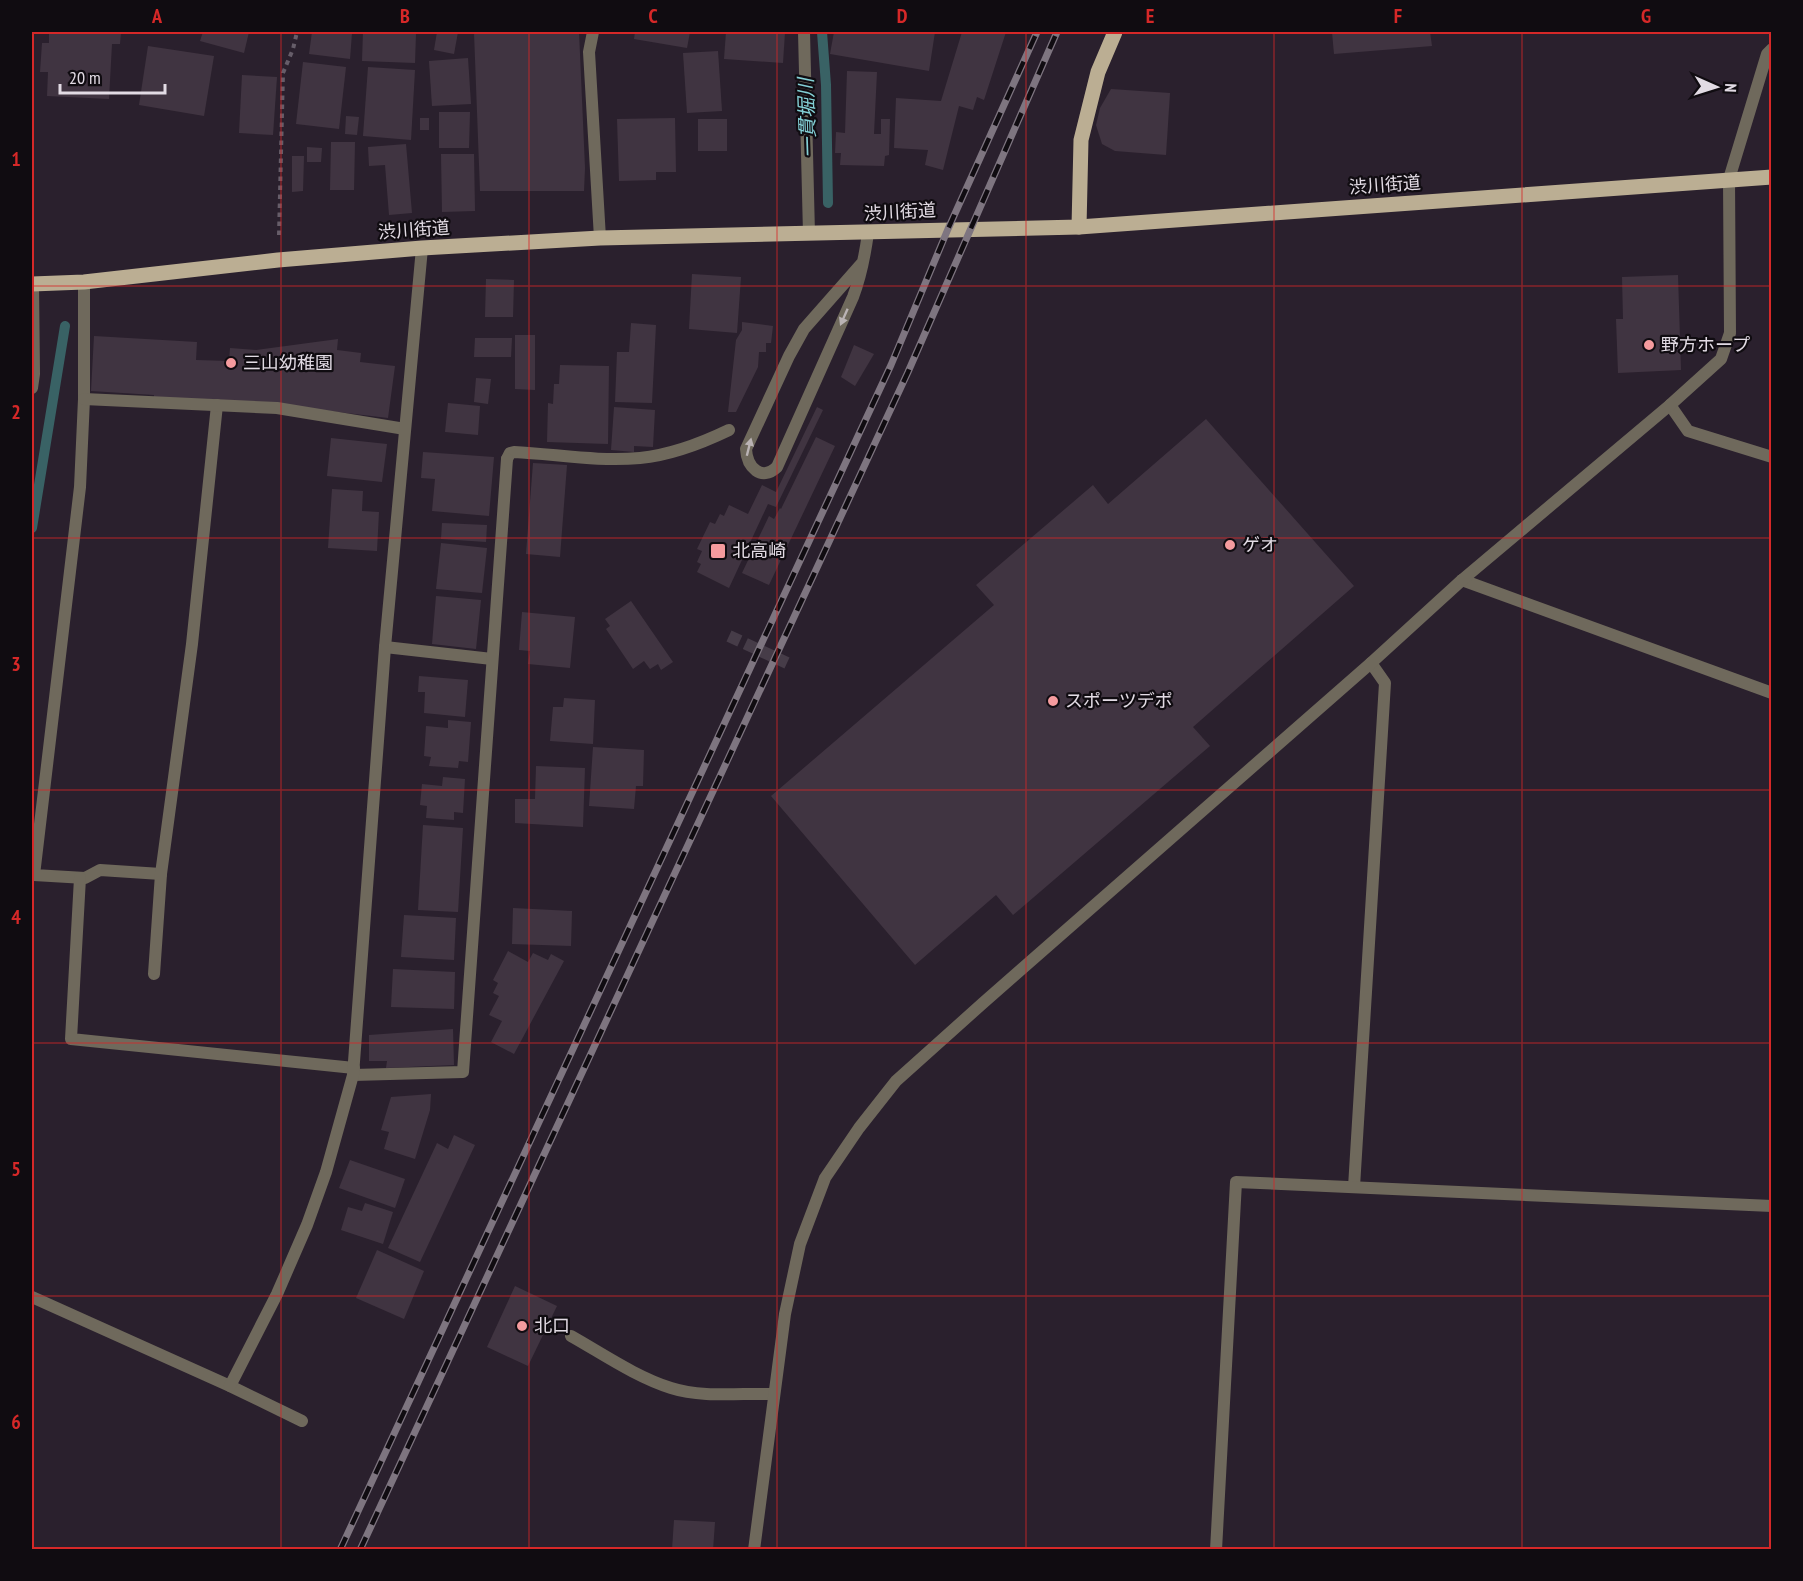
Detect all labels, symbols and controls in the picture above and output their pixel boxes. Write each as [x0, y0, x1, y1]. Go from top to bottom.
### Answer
text: A [151, 3, 163, 29]
text: B [400, 3, 410, 29]
text: C [648, 3, 658, 29]
text: D [897, 3, 908, 29]
text: E [1146, 3, 1154, 29]
text: F [1394, 3, 1402, 29]
text: G [1641, 3, 1651, 29]
scale bar [60, 57, 165, 95]
north arrow [1686, 57, 1746, 117]
text: 20 m [69, 66, 101, 89]
water label: 一貫堀川 [793, 76, 821, 158]
text: N [1721, 83, 1741, 93]
text: 1 [11, 146, 21, 172]
street label: 渋川街道 [1348, 171, 1422, 198]
street label: 渋川街道 [863, 198, 937, 225]
street label: 渋川街道 [377, 216, 451, 243]
one-way arrow [840, 309, 849, 326]
place label: 野方ホープ [1661, 333, 1750, 356]
marker: 野方ホープ [1642, 338, 1656, 352]
place label: 三山幼稚園 [243, 351, 333, 374]
marker: 三山幼稚園 [224, 356, 238, 370]
text: 2 [11, 399, 21, 425]
one-way arrow [744, 437, 754, 456]
place label: ゲオ [1242, 533, 1278, 556]
marker: ゲオ [1223, 538, 1237, 552]
place label: 北高崎 [732, 539, 786, 562]
marker: 北高崎 [709, 542, 727, 560]
text: 3 [11, 651, 21, 677]
place label: スポーツデポ [1065, 689, 1173, 712]
marker: スポーツデポ [1046, 694, 1060, 708]
text: 4 [11, 904, 21, 930]
text: 5 [11, 1156, 21, 1182]
place label: 北口 [534, 1314, 570, 1337]
marker: 北口 [515, 1319, 529, 1333]
text: 6 [11, 1409, 21, 1435]

